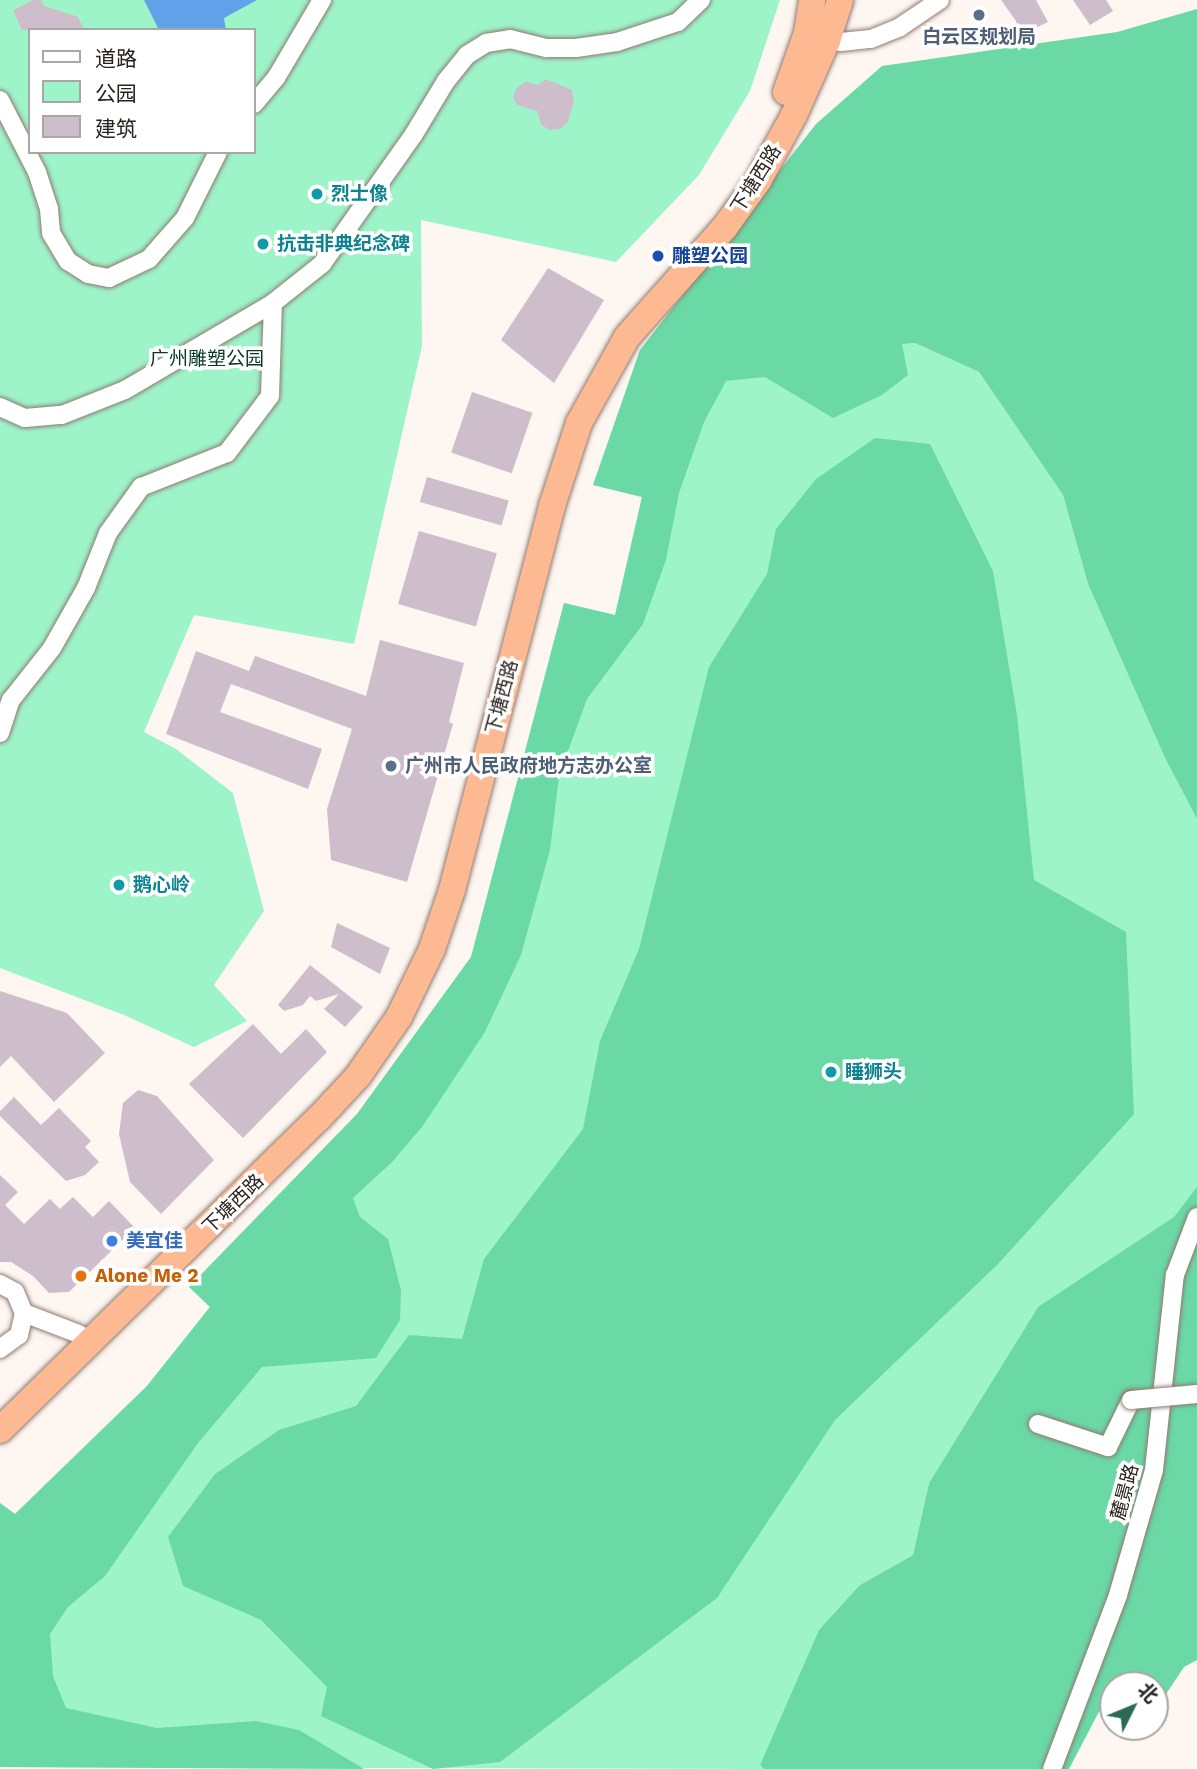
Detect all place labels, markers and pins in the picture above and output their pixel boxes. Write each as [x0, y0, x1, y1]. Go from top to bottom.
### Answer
marker: 白云区规划局 [971, 7, 987, 23]
place label: 白云区规划局 [922, 26, 1036, 48]
place label: 烈士像 [331, 183, 388, 205]
marker: 烈士像 [309, 186, 325, 202]
place label: 抗击非典纪念碑 [277, 233, 410, 255]
marker: 抗击非典纪念碑 [255, 236, 271, 252]
place label: 雕塑公园 [672, 245, 748, 267]
marker: 雕塑公园 [650, 248, 666, 264]
place label: 广州市人民政府地方志办公室 [405, 755, 652, 777]
marker: 广州市人民政府地方志办公室 [383, 758, 399, 774]
place label: 鹅心岭 [133, 874, 190, 896]
marker: 鹅心岭 [111, 877, 127, 893]
place label: 睡狮头 [845, 1061, 902, 1083]
marker: 睡狮头 [823, 1064, 839, 1080]
place label: 美宜佳 [126, 1230, 183, 1252]
marker: 美宜佳 [104, 1233, 120, 1249]
place label: Alone Me 2 [95, 1265, 199, 1287]
marker: Alone Me 2 [73, 1268, 89, 1284]

